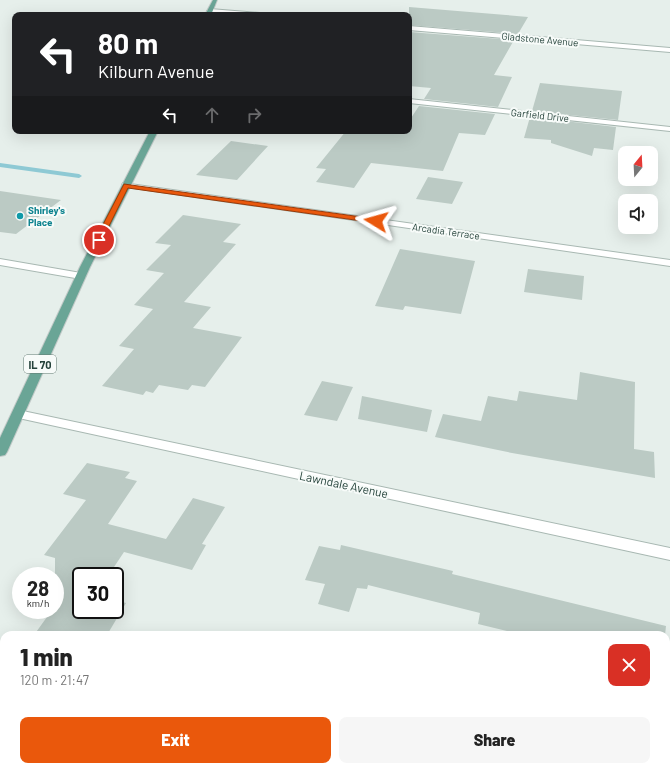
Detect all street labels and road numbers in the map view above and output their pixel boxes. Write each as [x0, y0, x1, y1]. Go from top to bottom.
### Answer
street label: Gladstone Avenue [501, 30, 579, 48]
street label: Garfield Drive [510, 106, 570, 124]
street label: Arcadia Terrace [411, 220, 481, 242]
road number: IL 70 [24, 355, 56, 373]
street label: Lawndale Avenue [298, 468, 390, 500]

